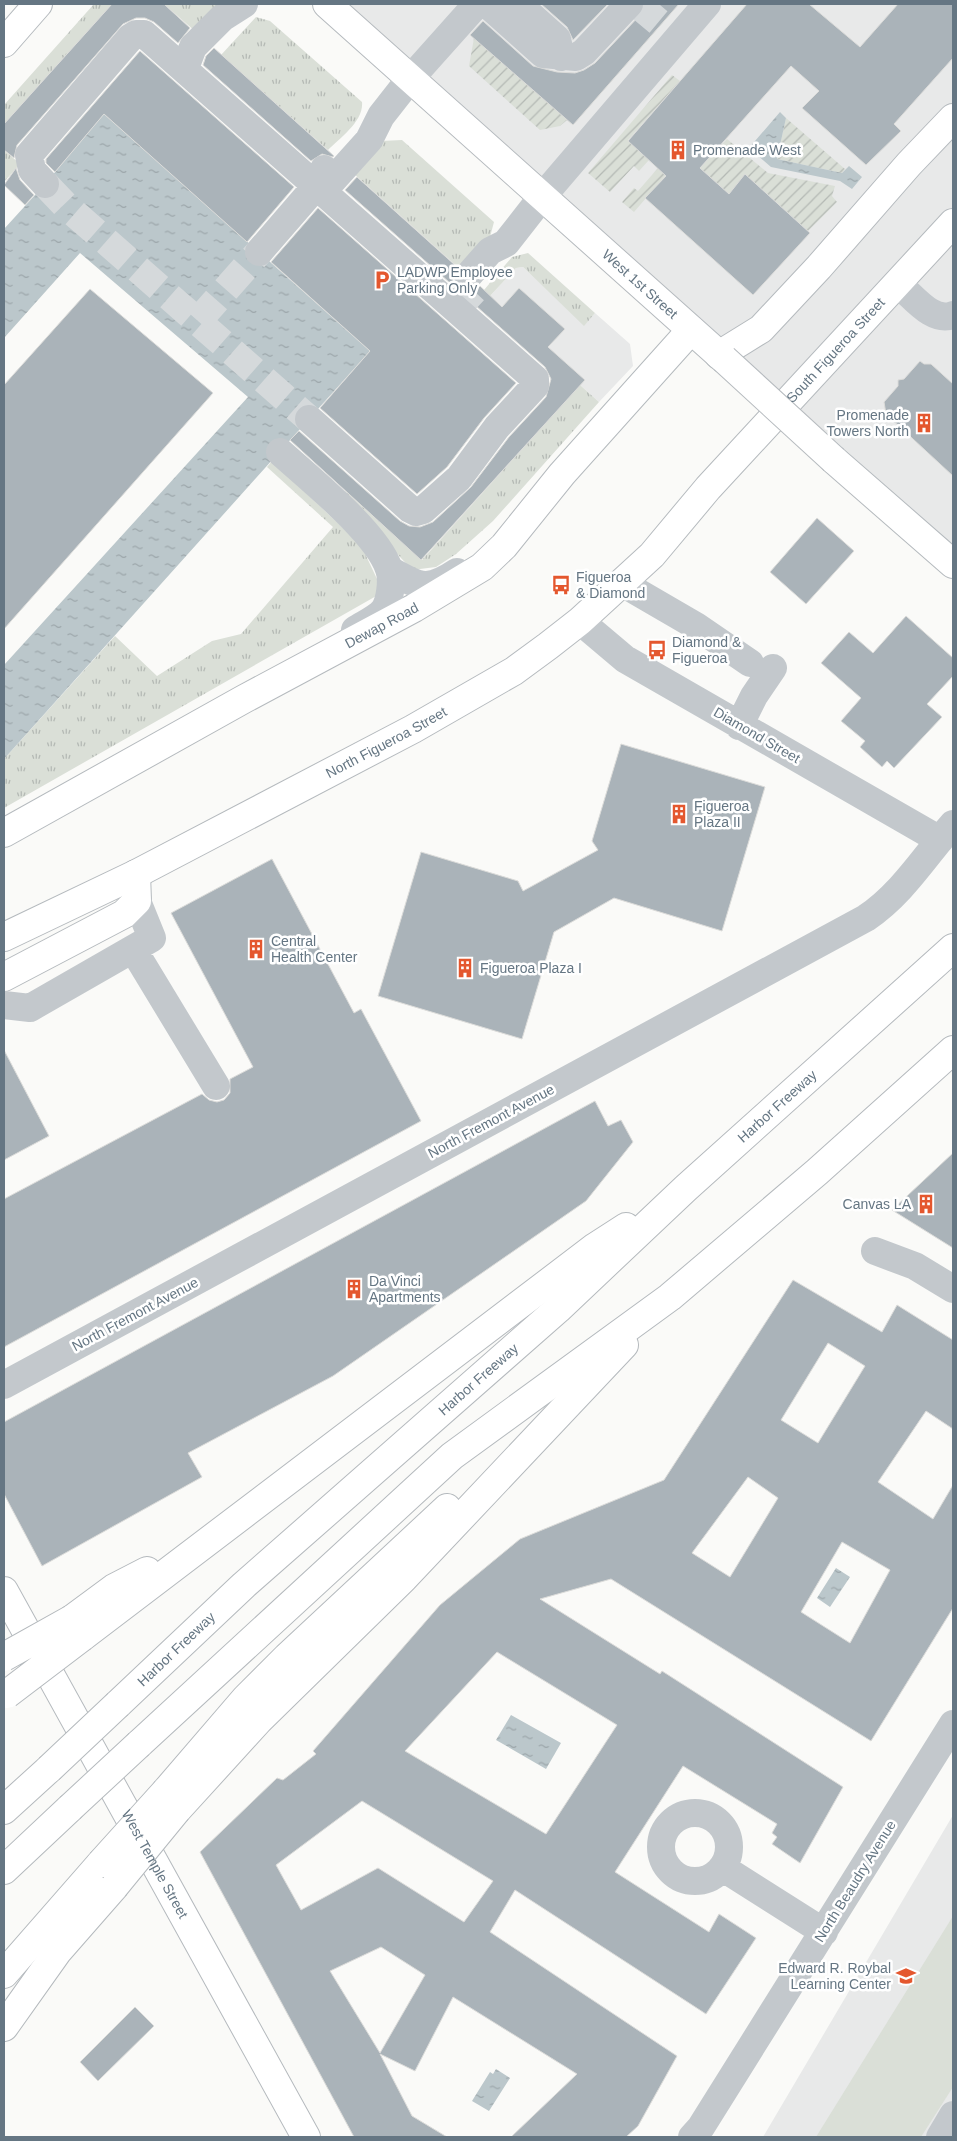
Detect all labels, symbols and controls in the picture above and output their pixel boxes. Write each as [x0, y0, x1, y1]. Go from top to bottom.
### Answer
building icon: Promenade West [667, 139, 689, 161]
place label: Promenade West [693, 142, 801, 158]
street label: West 1st Street [599, 246, 681, 322]
place label: LADWP Employee Parking Only [397, 264, 513, 296]
parking icon: LADWP Employee Parking Only [371, 269, 393, 291]
street label: South Figueroa Street [783, 294, 888, 406]
place label: Promenade Towers North [827, 407, 909, 439]
building icon: Promenade Towers North [913, 412, 935, 434]
place label: Figueroa & Diamond [576, 569, 645, 601]
bus stop icon: Figueroa & Diamond [550, 574, 572, 596]
street label: Dewap Road [342, 599, 421, 651]
place label: Diamond & Figueroa [672, 634, 742, 666]
bus stop icon: Diamond & Figueroa [646, 639, 668, 661]
street label: North Figueroa Street [323, 703, 450, 781]
street label: Diamond Street [711, 704, 803, 766]
place label: Figueroa Plaza II [694, 798, 749, 830]
building icon: Figueroa Plaza II [668, 803, 690, 825]
place label: Central Health Center [271, 933, 358, 965]
building icon: Central Health Center [245, 938, 267, 960]
building icon: Figueroa Plaza I [454, 957, 476, 979]
place label: Figueroa Plaza I [480, 960, 582, 976]
street label: Harbor Freeway [734, 1067, 820, 1146]
street label: North Fremont Avenue [425, 1081, 557, 1161]
building icon: Canvas LA [915, 1193, 937, 1215]
place label: Canvas LA [843, 1196, 912, 1212]
place label: Da Vinci Apartments [369, 1273, 441, 1305]
street label: North Fremont Avenue [69, 1274, 201, 1354]
building icon: Da Vinci Apartments [343, 1278, 365, 1300]
street label: Harbor Freeway [435, 1340, 521, 1418]
street label: Harbor Freeway [134, 1609, 218, 1689]
street label: West Temple Street [119, 1807, 192, 1921]
street label: North Beaudry Avenue [811, 1817, 899, 1945]
place label: Edward R. Roybal Learning Center [778, 1960, 891, 1992]
school or university icon: Edward R. Roybal Learning Center [895, 1965, 917, 1987]

